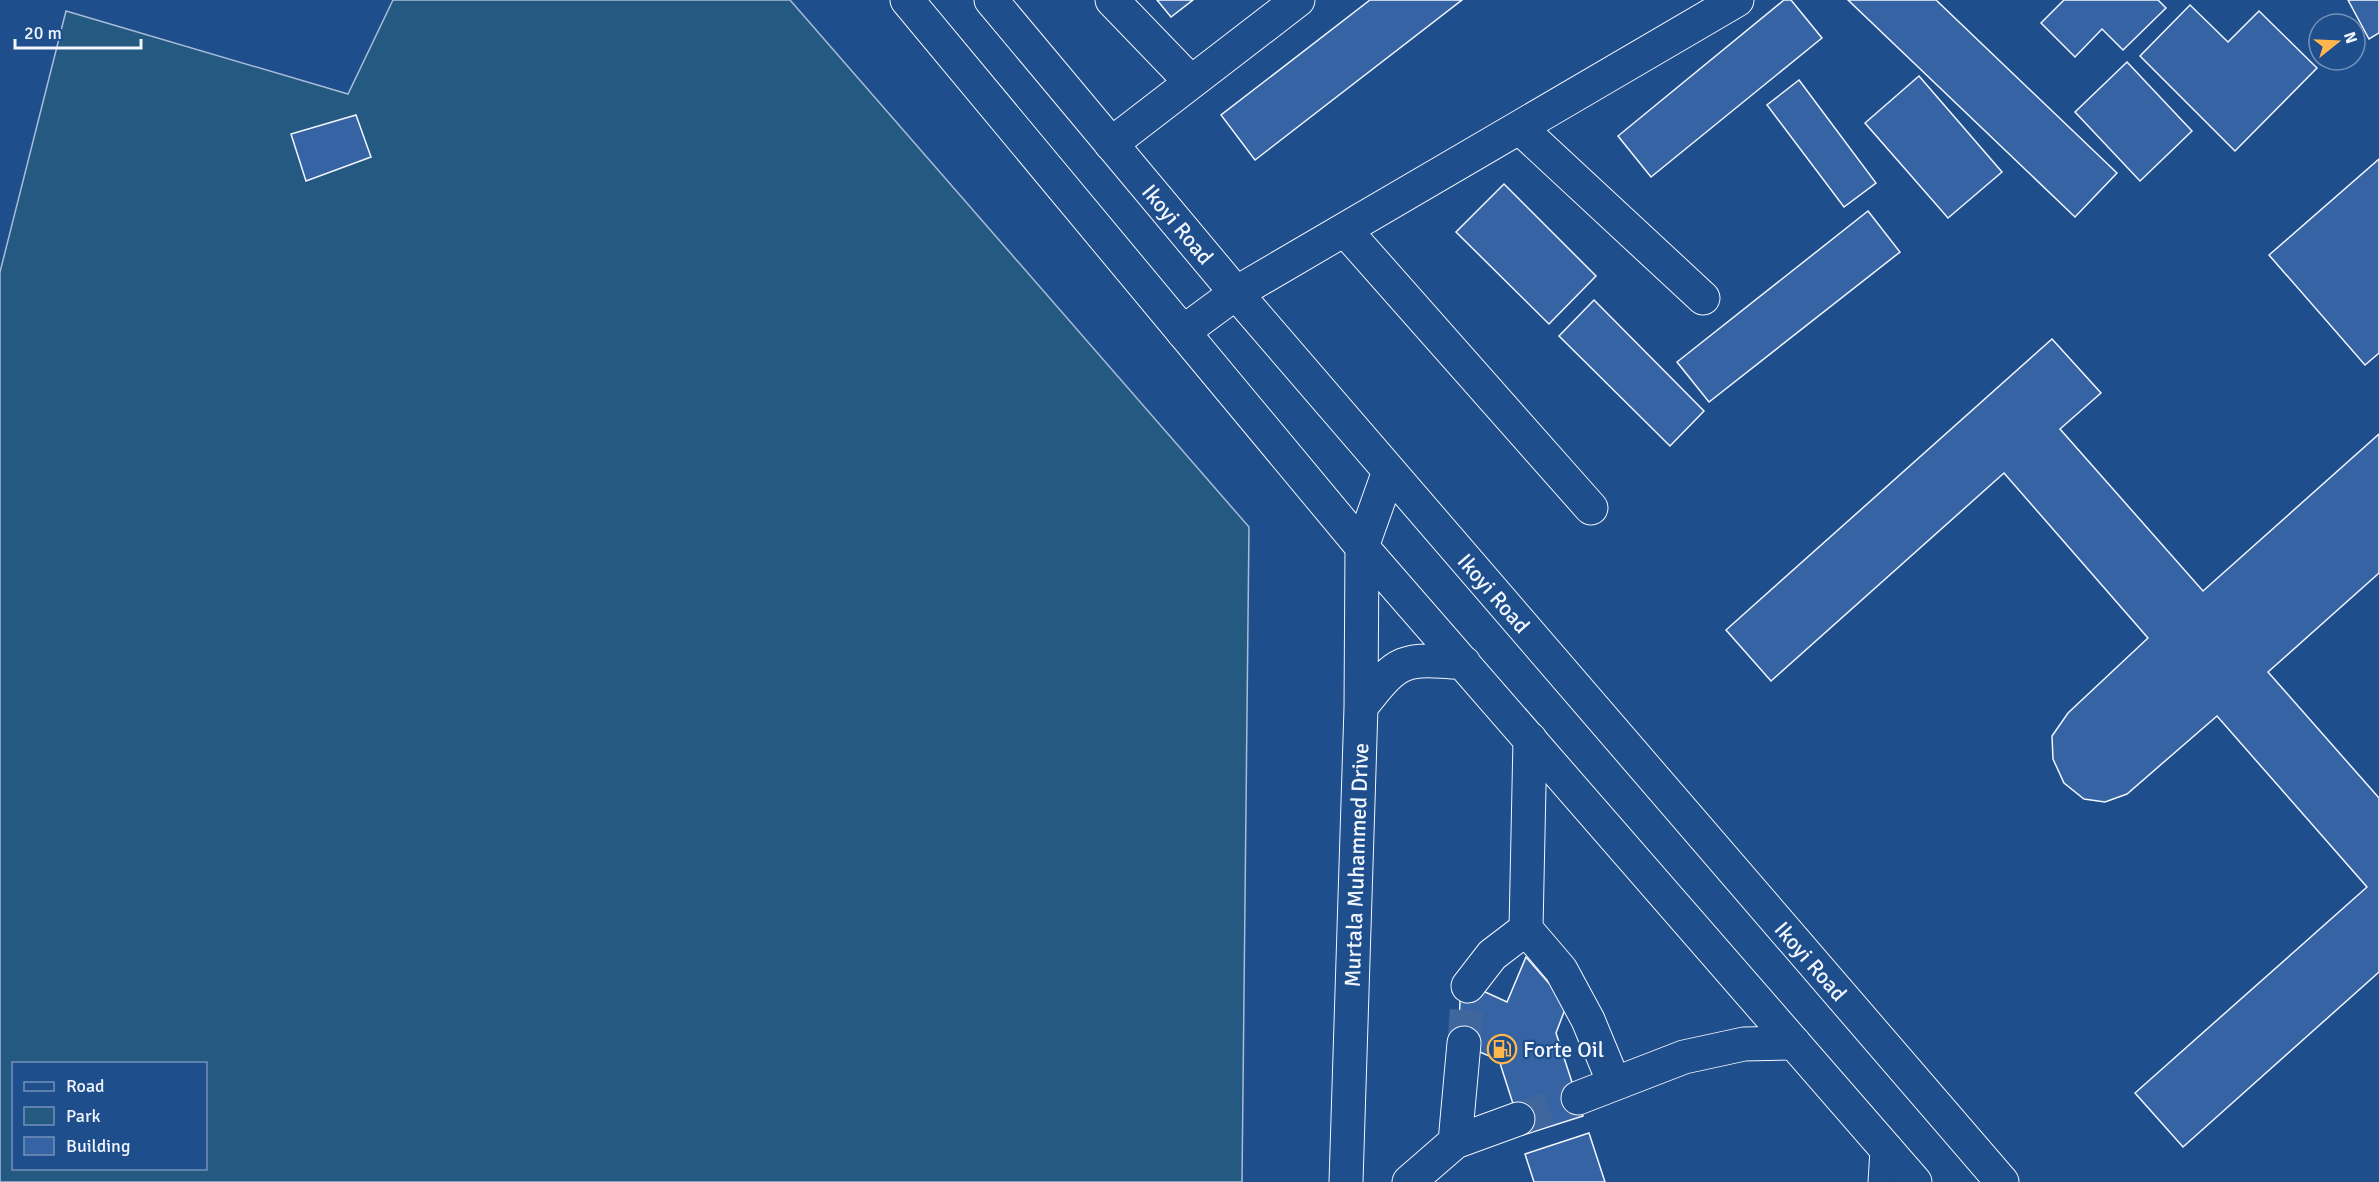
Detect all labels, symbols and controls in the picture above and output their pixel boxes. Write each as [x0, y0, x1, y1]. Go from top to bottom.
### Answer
scale bar [15, 12, 141, 50]
north arrow [2307, 12, 2367, 72]
text: 20 m [24, 22, 62, 44]
text: N [2339, 29, 2362, 46]
street label: Ikoyi Road [1136, 179, 1219, 270]
street label: Ikoyi Road [1452, 548, 1535, 639]
street label: Murtala Muhammed Drive [1339, 742, 1374, 988]
street label: Ikoyi Road [1769, 916, 1852, 1007]
fuel station icon: Forte Oil [1486, 1033, 1518, 1065]
place label: Forte Oil [1523, 1036, 1604, 1063]
legend [12, 1062, 207, 1170]
text: Road [66, 1075, 105, 1097]
text: Park [66, 1105, 101, 1127]
text: Building [66, 1135, 130, 1157]

